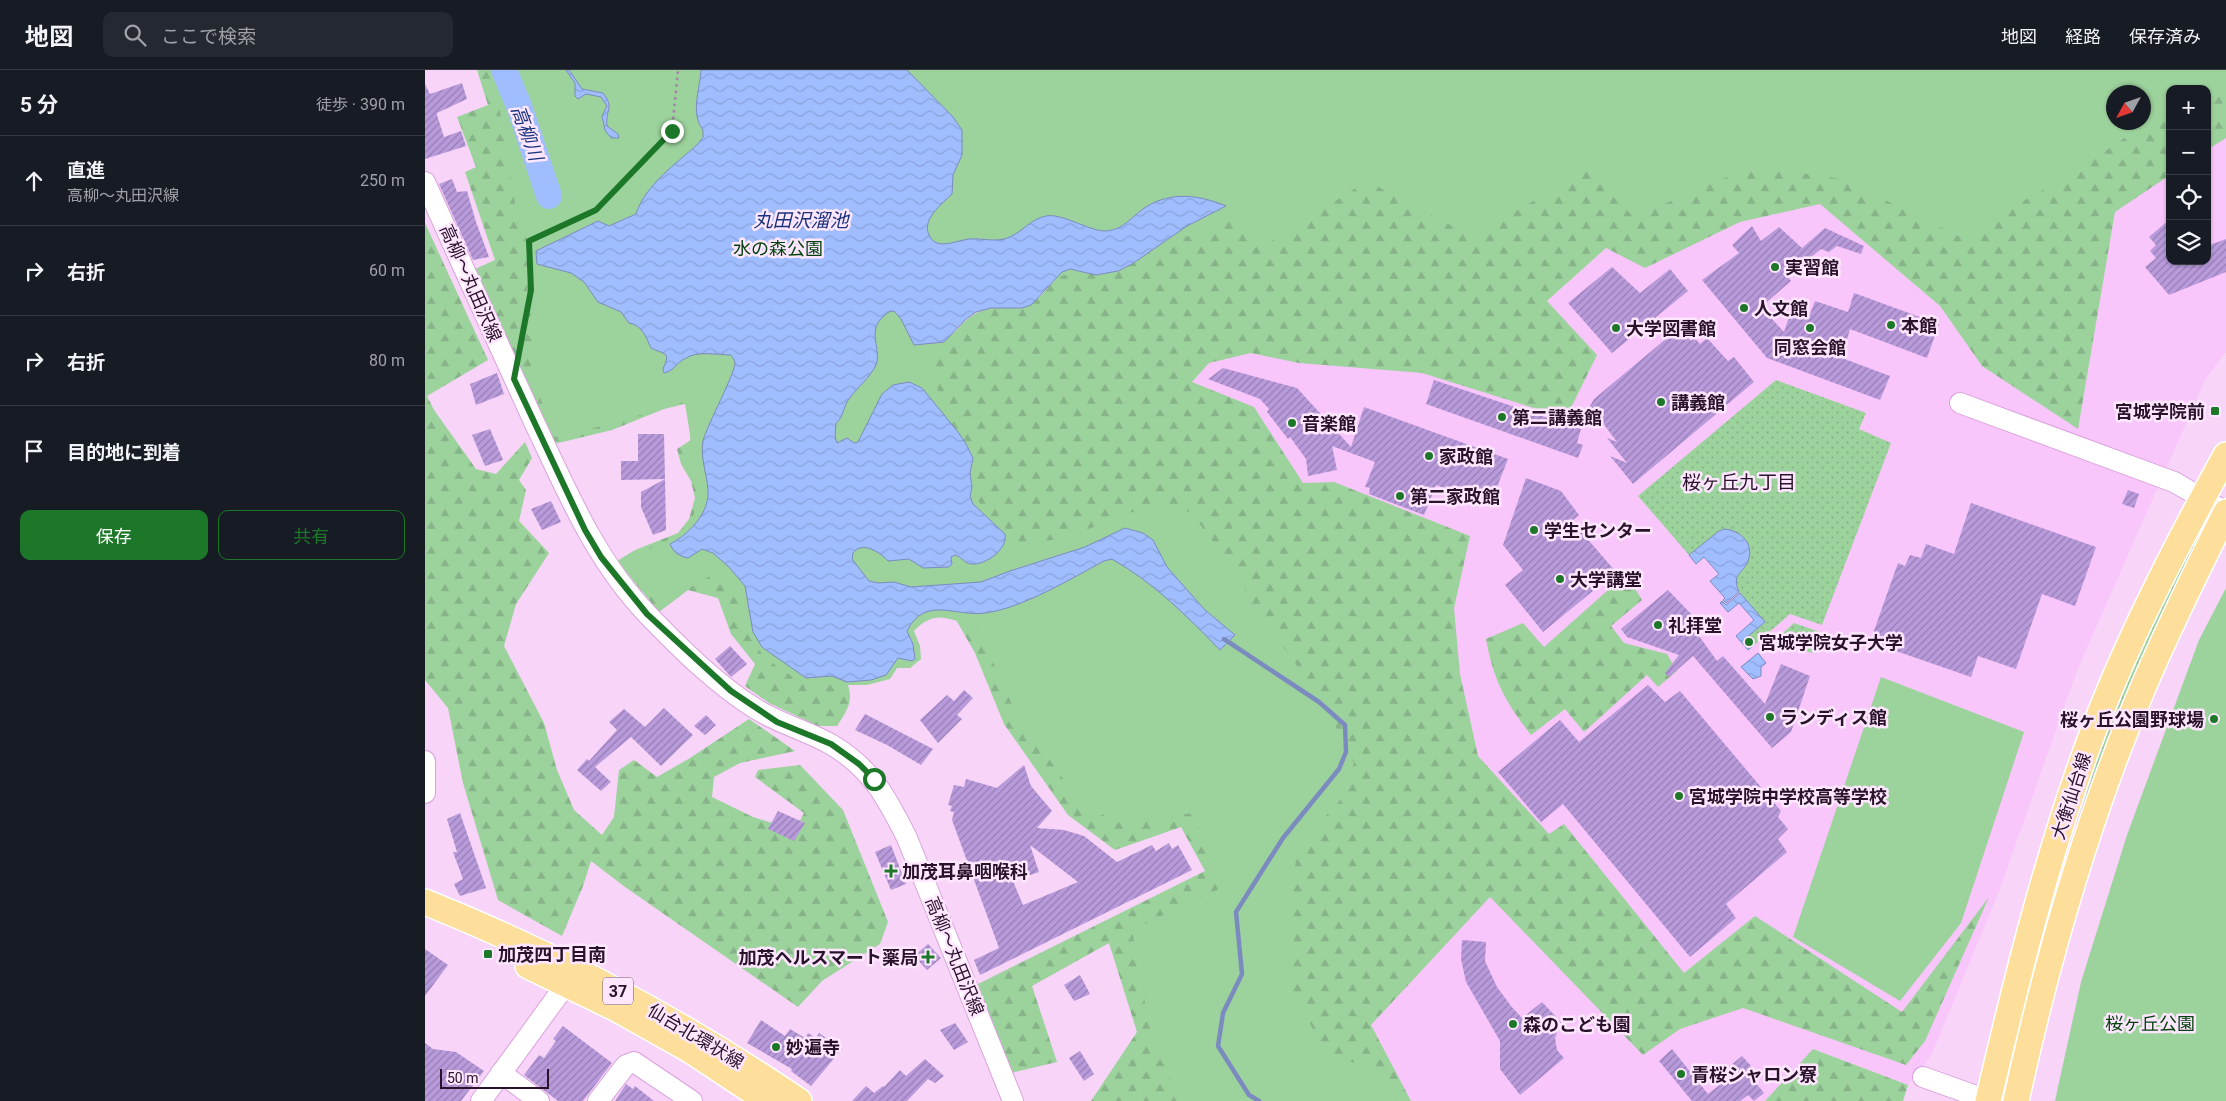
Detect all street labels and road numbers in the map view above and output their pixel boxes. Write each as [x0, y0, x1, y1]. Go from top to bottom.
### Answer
street label: 高柳～丸田沢線 [436, 221, 506, 345]
street label: 大衡仙台線 [2047, 750, 2095, 842]
street label: 高柳～丸田沢線 [922, 894, 988, 1018]
road number: 37 [603, 978, 633, 1004]
street label: 仙台北環状線 [644, 999, 748, 1073]

